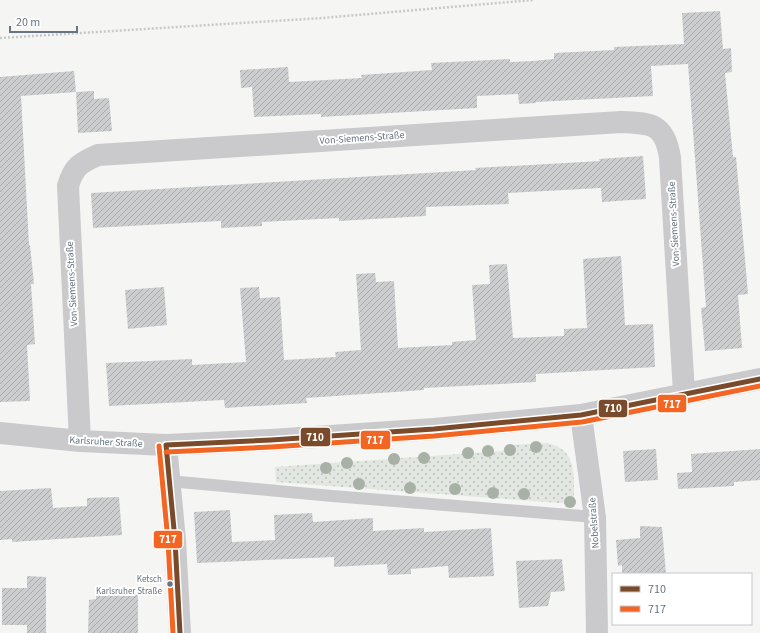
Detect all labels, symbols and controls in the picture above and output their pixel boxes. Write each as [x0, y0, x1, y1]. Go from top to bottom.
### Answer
scale bar [10, 8, 77, 34]
text: 20 m [16, 14, 40, 31]
street label: Von-Siemens-Straße [319, 128, 405, 148]
street label: Von-Siemens-Straße [665, 181, 683, 267]
street label: Von-Siemens-Straße [63, 241, 81, 327]
line badge: 717 [657, 394, 687, 413]
text: 717 [663, 397, 681, 412]
line badge: 710 [598, 399, 628, 418]
text: 710 [604, 401, 622, 416]
line badge: 710 [300, 427, 331, 447]
text: 710 [306, 430, 324, 445]
line badge: 717 [360, 430, 391, 450]
street label: Karlsruher Straße [69, 433, 143, 451]
text: 717 [366, 433, 384, 448]
street label: Nobelstraße [585, 497, 603, 549]
line badge: 717 [153, 530, 183, 549]
text: 717 [159, 532, 177, 547]
place label: Ketsch Karlsruher Straße [96, 573, 163, 598]
legend [612, 573, 752, 625]
marker: Ketsch Karlsruher Straße [165, 579, 175, 589]
text: 710 [648, 581, 666, 598]
text: 717 [648, 601, 666, 618]

